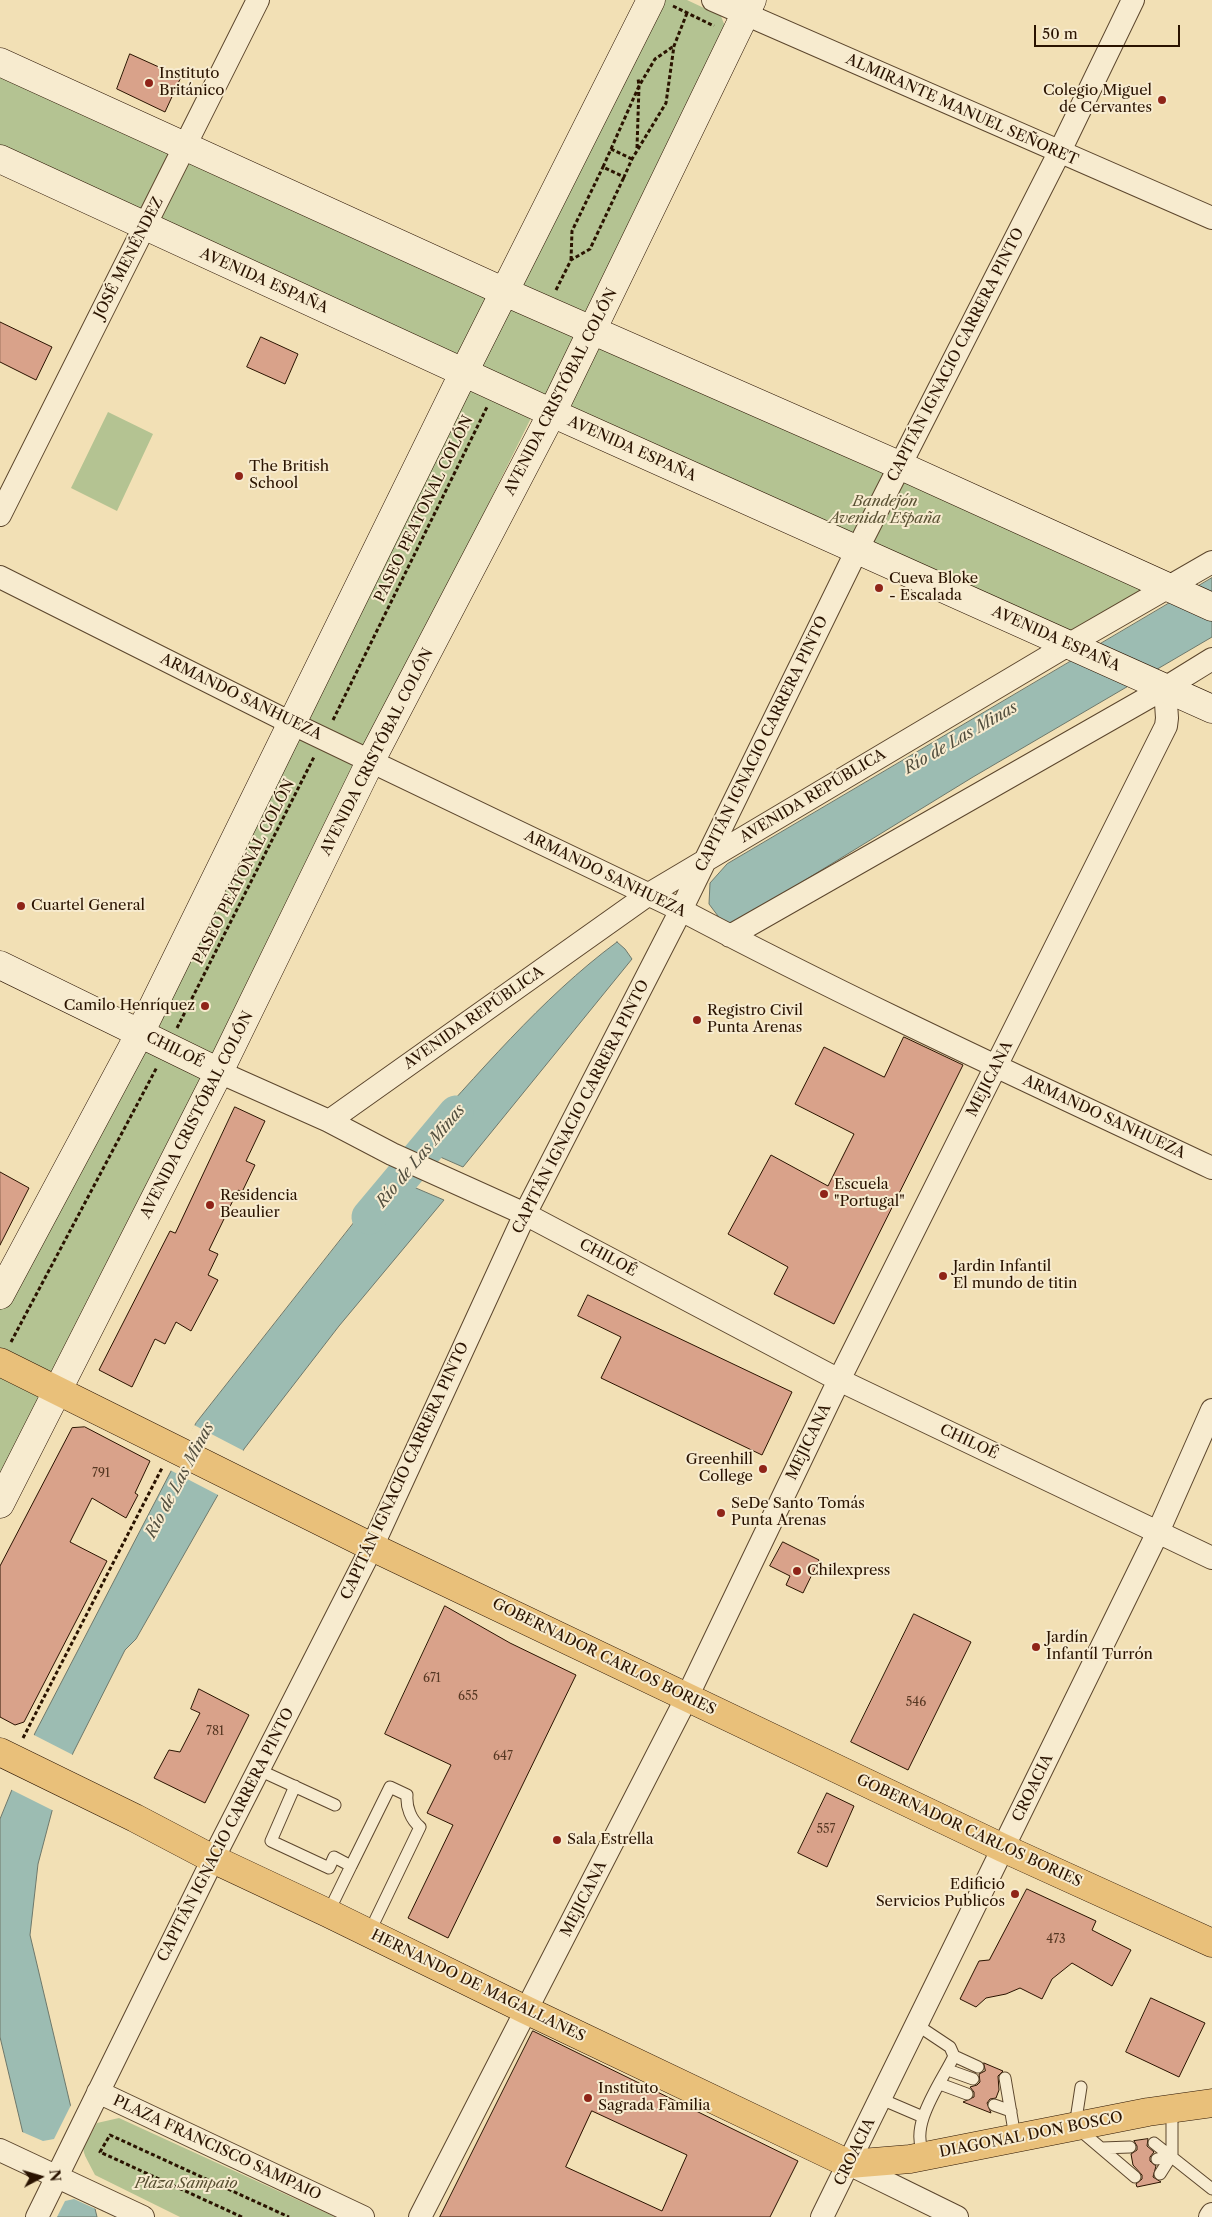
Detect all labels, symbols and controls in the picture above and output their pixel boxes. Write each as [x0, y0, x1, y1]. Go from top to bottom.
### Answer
scale bar [1037, 15, 1183, 47]
text: 50 m [1042, 24, 1078, 43]
street label: ALMIRANTE MANUEL SEÑORET [843, 50, 1081, 170]
place label: Instituto Británico [159, 65, 225, 100]
marker: Instituto Británico [143, 77, 155, 89]
place label: Colegio Miguel de Cervantes [1043, 82, 1152, 117]
marker: Colegio Miguel de Cervantes [1156, 94, 1168, 106]
street label: JOSÉ MENÉNDEZ [91, 194, 167, 322]
street label: CAPITÁN IGNACIO CARRERA PINTO [884, 225, 1028, 485]
street label: AVENIDA ESPAÑA [197, 245, 331, 317]
street label: AVENIDA CRISTÓBAL COLÓN [501, 285, 621, 499]
street label: PASEO PEATONAL COLÓN [371, 413, 477, 605]
street label: AVENIDA ESPAÑA [565, 413, 699, 485]
place label: The British School [249, 458, 329, 493]
marker: The British School [233, 470, 245, 482]
park label: Bandejón Avenida España [829, 493, 941, 528]
place label: Cueva Bloke - Escalada [889, 570, 978, 605]
marker: Cueva Bloke - Escalada [873, 582, 885, 594]
street label: AVENIDA ESPAÑA [989, 603, 1123, 675]
street label: CAPITÁN IGNACIO CARRERA PINTO [692, 613, 832, 875]
street label: AVENIDA CRISTÓBAL COLÓN [317, 645, 437, 859]
street label: ARMANDO SANHUEZA [157, 650, 325, 744]
water label: Río de Las Minas [901, 698, 1021, 778]
street label: AVENIDA REPÚBLICA [737, 745, 889, 847]
street label: PASEO PEATONAL COLÓN [189, 776, 299, 968]
street label: ARMANDO SANHUEZA [521, 827, 689, 921]
place label: Cuartel General [31, 897, 145, 915]
marker: Cuartel General [15, 900, 27, 912]
street label: AVENIDA REPÚBLICA [400, 963, 548, 1073]
street label: CAPITÁN IGNACIO CARRERA PINTO [509, 977, 653, 1237]
place label: Camilo Henríquez [64, 997, 195, 1015]
marker: Camilo Henríquez [199, 1000, 211, 1012]
place label: Registro Civil Punta Arenas [707, 1002, 803, 1037]
street label: AVENIDA CRISTÓBAL COLÓN [137, 1008, 257, 1222]
marker: Registro Civil Punta Arenas [691, 1014, 703, 1026]
street label: CHILOÉ [143, 1028, 207, 1072]
street label: MEJICANA [963, 1038, 1017, 1120]
street label: ARMANDO SANHUEZA [1020, 1071, 1188, 1163]
water label: Río de Las Minas [372, 1101, 470, 1211]
place label: Escuela "Portugal" [834, 1176, 905, 1211]
place label: Residencia Beaulier [220, 1187, 298, 1222]
marker: Escuela "Portugal" [818, 1188, 830, 1200]
marker: Residencia Beaulier [204, 1199, 216, 1211]
street label: CHILOÉ [576, 1235, 640, 1281]
place label: Jardin Infantil El mundo de titin [953, 1258, 1077, 1293]
marker: Jardin Infantil El mundo de titin [937, 1270, 949, 1282]
street label: CAPITÁN IGNACIO CARRERA PINTO [337, 1339, 473, 1603]
street label: MEJICANA [783, 1401, 835, 1483]
water label: Río de Las Minas [141, 1419, 219, 1541]
street label: CHILOÉ [937, 1421, 1001, 1463]
place label: Greenhill College [686, 1451, 753, 1486]
marker: Greenhill College [757, 1463, 769, 1475]
house number: 791 [92, 1467, 110, 1481]
place label: SeDe Santo Tomás Punta Arenas [731, 1495, 865, 1530]
marker: SeDe Santo Tomás Punta Arenas [715, 1507, 727, 1519]
place label: Chilexpress [807, 1562, 890, 1580]
marker: Chilexpress [791, 1565, 803, 1577]
street label: GOBERNADOR CARLOS BORIES [489, 1595, 719, 1719]
place label: Jardín Infantíl Turrón [1046, 1629, 1153, 1664]
marker: Jardín Infantíl Turrón [1030, 1641, 1042, 1653]
house number: 671 [423, 1672, 441, 1686]
house number: 655 [458, 1690, 478, 1704]
house number: 546 [906, 1696, 926, 1710]
street label: CAPITÁN IGNACIO CARRERA PINTO [154, 1705, 298, 1965]
house number: 781 [206, 1725, 224, 1739]
house number: 647 [493, 1750, 513, 1764]
street label: CROACIA [1009, 1751, 1057, 1825]
street label: GOBERNADOR CARLOS BORIES [853, 1771, 1085, 1891]
house number: 557 [817, 1823, 835, 1837]
place label: Sala Estrella [567, 1831, 654, 1849]
marker: Sala Estrella [551, 1834, 563, 1846]
street label: MEJICANA [557, 1858, 611, 1940]
place label: Edificio Servicios Publicos [876, 1876, 1005, 1911]
marker: Edificio Servicios Publicos [1009, 1888, 1021, 1900]
street label: HERNANDO DE MAGALLANES [368, 1926, 588, 2046]
house number: 473 [1046, 1933, 1066, 1947]
place label: Instituto Sagrada Familia [598, 2080, 711, 2115]
street label: PLAZA FRANCISCO SAMPAIO [110, 2092, 324, 2204]
marker: Instituto Sagrada Familia [582, 2092, 594, 2104]
street label: DIAGONAL DON BOSCO [938, 2108, 1124, 2162]
street label: CROACIA [831, 2115, 879, 2189]
north arrow [15, 2152, 65, 2202]
text: N [45, 2168, 65, 2182]
park label: Plaza Sampaio [134, 2175, 238, 2193]

